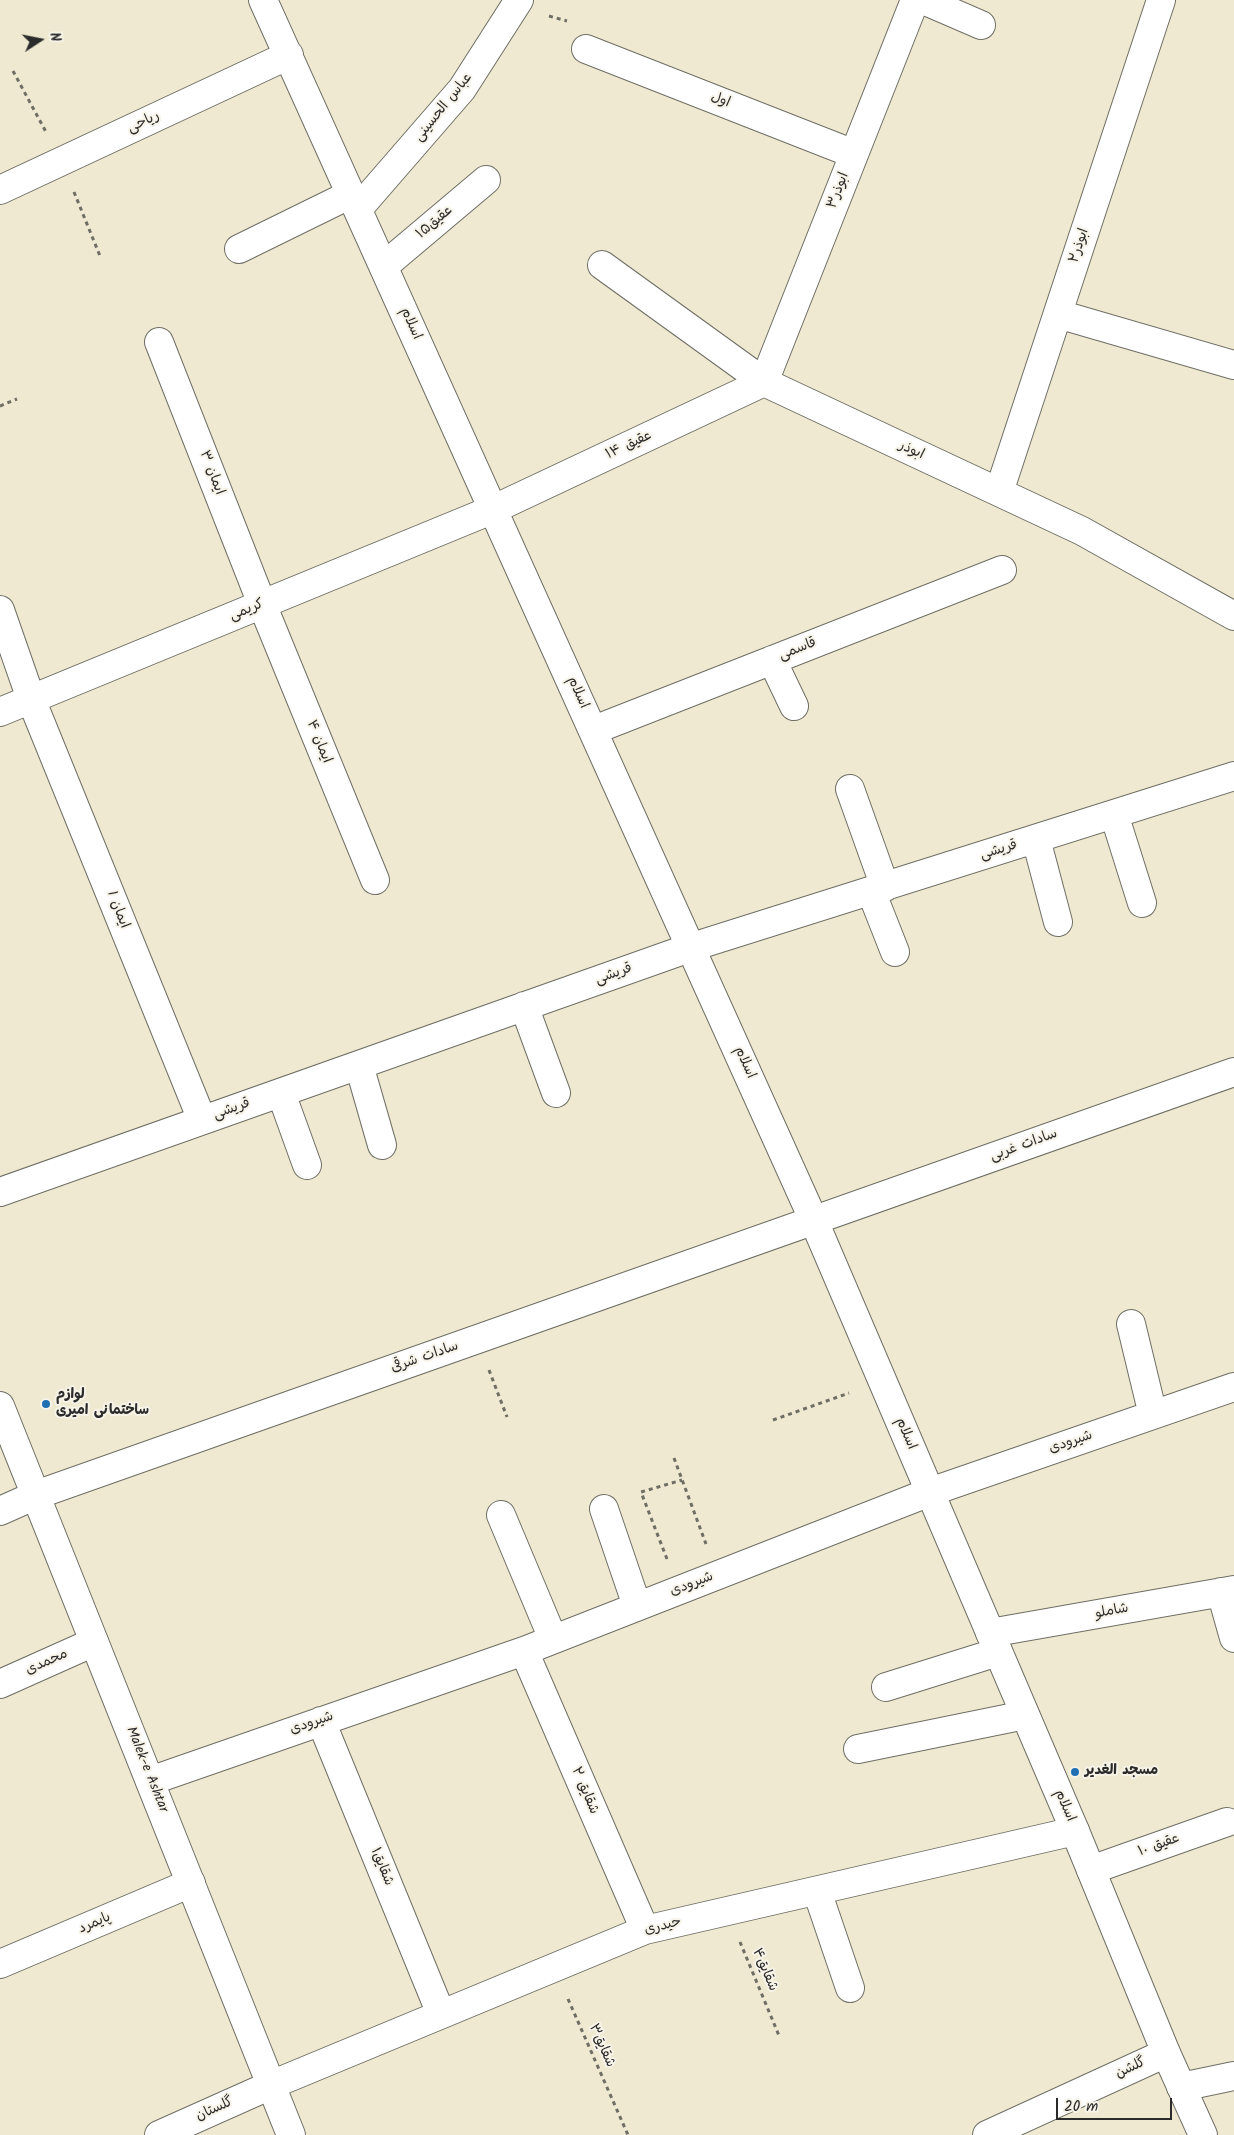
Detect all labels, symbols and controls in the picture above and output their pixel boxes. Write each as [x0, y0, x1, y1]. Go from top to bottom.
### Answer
north arrow [15, 15, 65, 65]
text: N [43, 31, 66, 44]
street label: عباس الحسینی [411, 70, 477, 146]
street label: اول [708, 90, 732, 112]
street label: ریاحی [125, 108, 163, 138]
street label: ابوذر۳ [824, 171, 854, 211]
street label: عقیق۱۵ [413, 203, 457, 243]
street label: ابوذر۲ [1067, 227, 1093, 265]
street label: اسلام [396, 305, 424, 343]
street label: عقیق ۱۴ [603, 428, 655, 464]
street label: ابوذر [896, 438, 926, 464]
street label: ایمان ۳ [195, 448, 227, 498]
street label: کریمی [228, 597, 266, 625]
street label: قاسمی [777, 635, 819, 665]
street label: اسلام [563, 674, 591, 712]
street label: ایمان ۴ [302, 718, 334, 766]
street label: قریشی [978, 837, 1020, 865]
street label: ایمان 1 [102, 889, 132, 931]
street label: قریشی [593, 961, 635, 989]
street label: اسلام [730, 1044, 758, 1082]
street label: قریشی [211, 1096, 253, 1124]
street label: سادات غربی [988, 1126, 1060, 1166]
street label: سادات شرقی [389, 1339, 461, 1377]
place label: لوازم ساختمانی امیری [56, 1388, 149, 1420]
marker: لوازم ساختمانی امیری [40, 1398, 52, 1410]
street label: اسلام [891, 1415, 919, 1453]
street label: شیرودی [1047, 1428, 1095, 1458]
street label: شیرودی [668, 1569, 716, 1601]
street label: شاملو [1094, 1601, 1130, 1623]
street label: محمدی [23, 1646, 71, 1680]
street label: شیرودی [288, 1709, 336, 1739]
street label: Malek-e Ashtar [121, 1725, 171, 1815]
place label: مسجد الغدیر [1085, 1764, 1158, 1780]
street label: شقایق ۲ [567, 1765, 601, 1817]
marker: مسجد الغدیر [1069, 1766, 1081, 1778]
street label: اسلام [1050, 1787, 1078, 1825]
street label: عقیق ۱۰ [1136, 1831, 1182, 1861]
street label: شقایق۱ [366, 1846, 396, 1888]
street label: پایمرد [76, 1910, 114, 1938]
street label: حیدری [643, 1914, 683, 1940]
street label: شقایق۴ [747, 1946, 781, 1994]
street label: شقایق۳ [584, 2022, 618, 2070]
street label: گلشن [1113, 2055, 1149, 2083]
scale bar [1059, 2088, 1175, 2120]
street label: گلستان [194, 2094, 236, 2126]
text: 20 m [1064, 2095, 1098, 2119]

